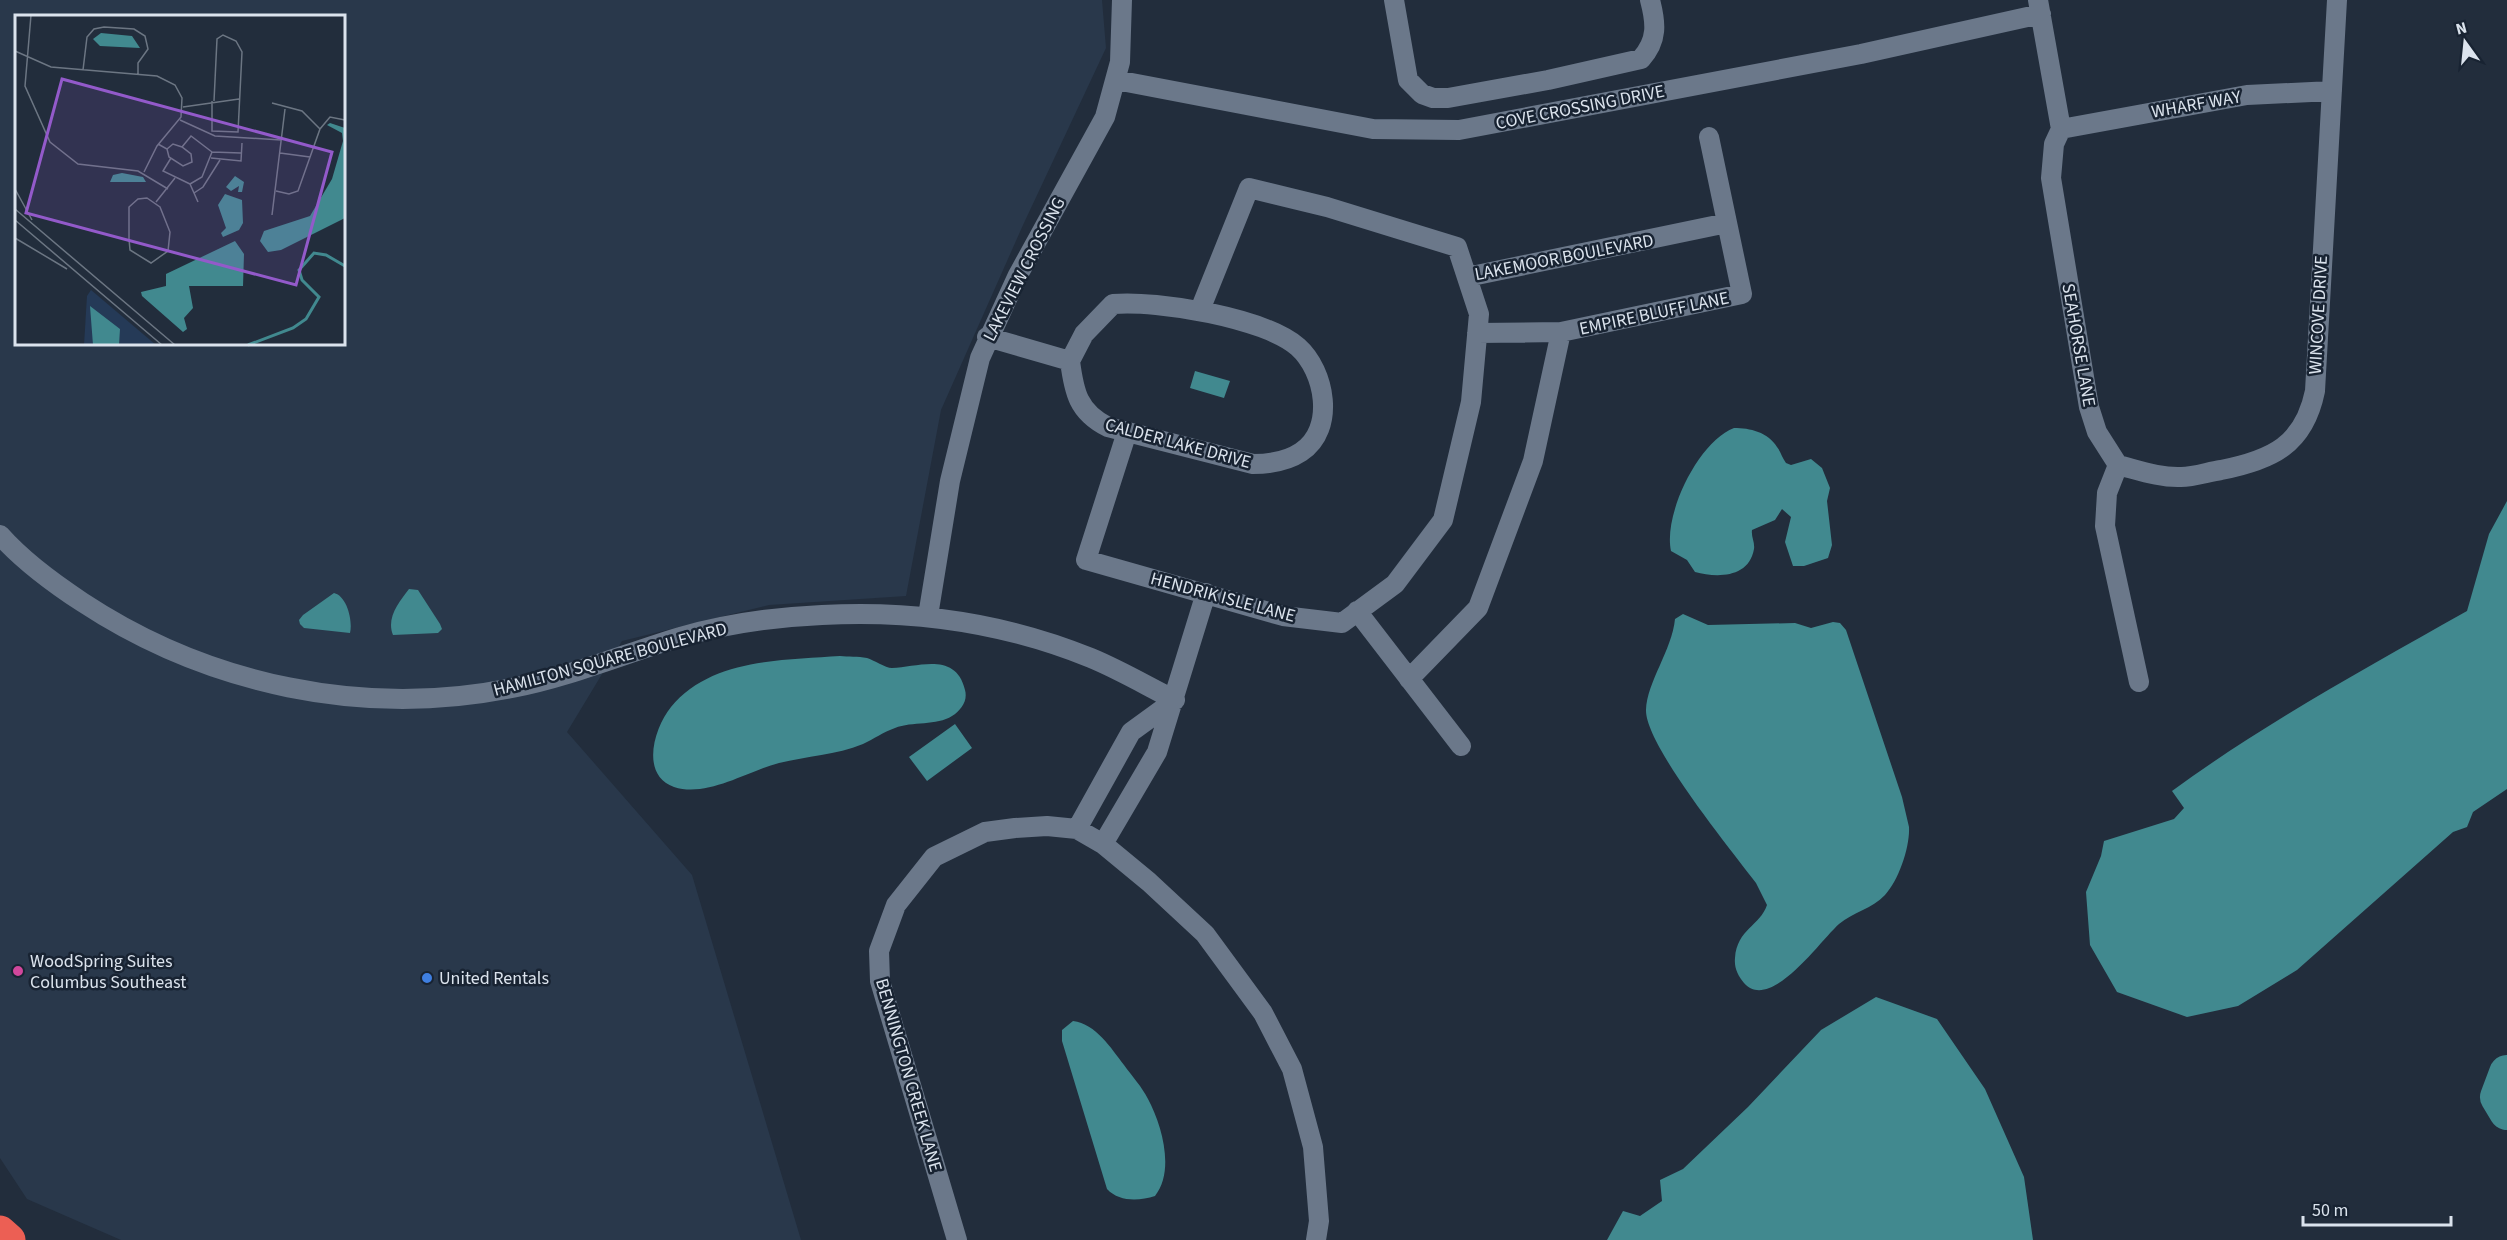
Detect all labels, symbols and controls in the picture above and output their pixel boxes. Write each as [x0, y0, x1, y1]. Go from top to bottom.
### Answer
north arrow [2435, 12, 2495, 72]
inset map [15, 15, 345, 345]
text: N [2453, 16, 2469, 40]
street label: COVE CROSSING DRIVE [1494, 79, 1667, 136]
street label: WHARF WAY [2149, 84, 2243, 125]
street label: LAKEVIEW CROSSING [977, 193, 1072, 346]
street label: LAKEMOOR BOULEVARD [1472, 228, 1656, 287]
street label: WINCOVE DRIVE [2303, 255, 2334, 375]
street label: SEAHORSE LANE [2055, 281, 2102, 409]
street label: EMPIRE BLUFF LANE [1577, 285, 1731, 342]
street label: CALDER LAKE DRIVE [1102, 412, 1254, 475]
street label: HENDRIK ISLE LANE [1148, 566, 1298, 629]
street label: HAMILTON SQUARE BOULEVARD [491, 616, 730, 703]
place label: WoodSpring Suites Columbus Southeast [30, 949, 186, 995]
marker: WoodSpring Suites Columbus Southeast [11, 964, 25, 978]
place label: United Rentals [439, 966, 549, 991]
marker: United Rentals [420, 971, 434, 985]
street label: BENNINGTON CREEK LANE [869, 976, 948, 1175]
scale bar [2303, 1189, 2452, 1227]
text: 50 m [2312, 1198, 2348, 1223]

